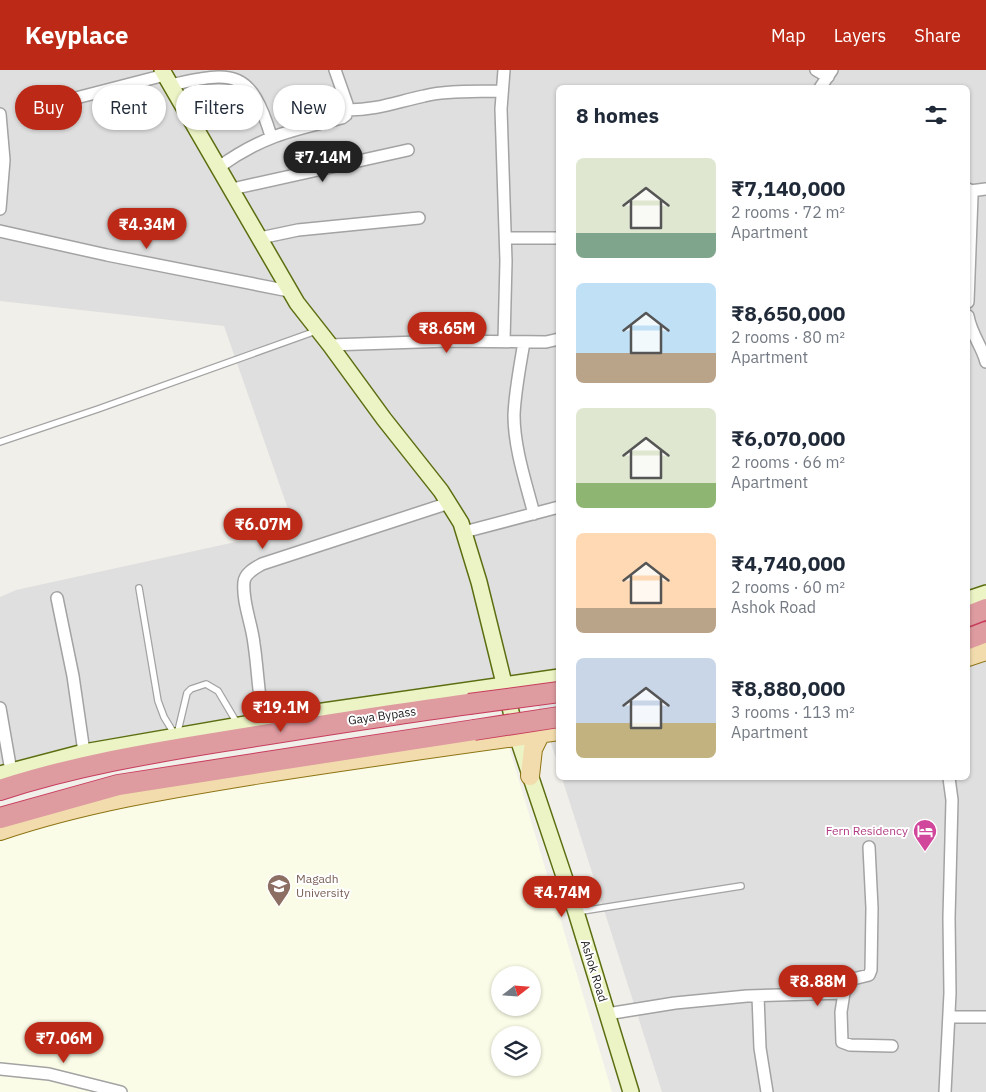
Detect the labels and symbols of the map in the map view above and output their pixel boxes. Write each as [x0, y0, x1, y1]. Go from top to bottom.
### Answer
pin: ₹7.14M [282, 140, 364, 183]
pin: ₹4.34M [106, 208, 188, 250]
pin: ₹8.65M [406, 312, 488, 354]
pin: ₹6.07M [222, 508, 304, 550]
pin: ₹19.1M [240, 690, 322, 733]
street label: Gaya Bypass [347, 703, 417, 728]
hotel icon: Fern Residency [912, 818, 938, 852]
place label: Fern Residency [826, 823, 908, 838]
place label: Magadh University [296, 871, 350, 900]
school or university icon: Magadh University [266, 873, 292, 907]
pin: ₹4.74M [521, 876, 603, 918]
street label: Ashok Road [578, 938, 611, 1004]
pin: ₹8.88M [777, 964, 859, 1007]
north arrow [491, 966, 541, 1016]
pin: ₹7.06M [23, 1022, 105, 1064]

